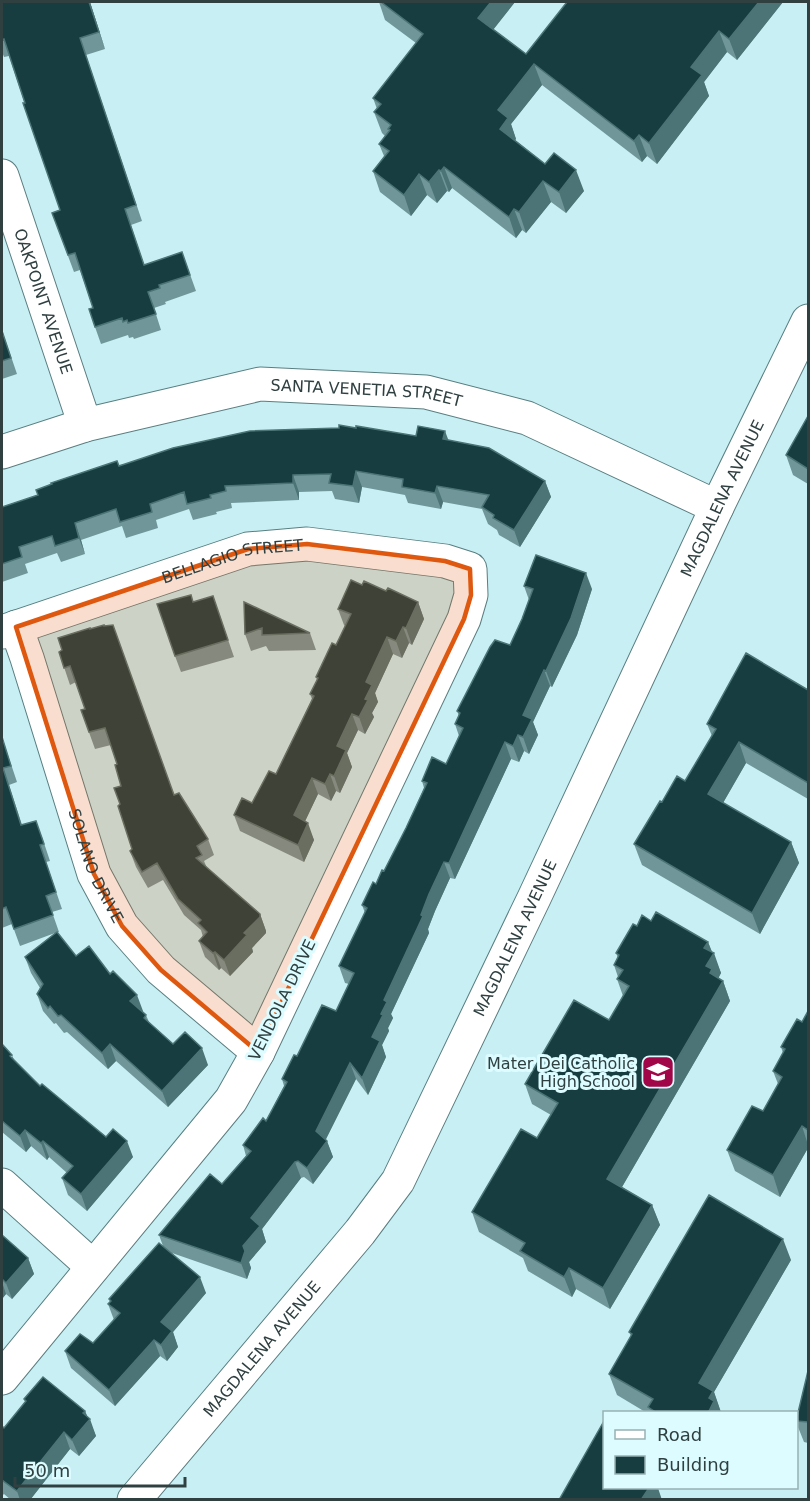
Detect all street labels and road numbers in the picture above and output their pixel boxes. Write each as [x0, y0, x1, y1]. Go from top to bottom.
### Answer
street label: OAKPOINT AVENUE [11, 226, 77, 377]
street label: SANTA VENETIA STREET [270, 375, 465, 411]
street label: MAGDALENA AVENUE [676, 417, 768, 580]
street label: BELLAGIO STREET [159, 535, 304, 587]
street label: SOLANO DRIVE [65, 806, 128, 926]
street label: MAGDALENA AVENUE [469, 856, 560, 1019]
street label: VENDOLA DRIVE [244, 936, 320, 1064]
street label: MAGDALENA AVENUE [199, 1277, 324, 1420]

